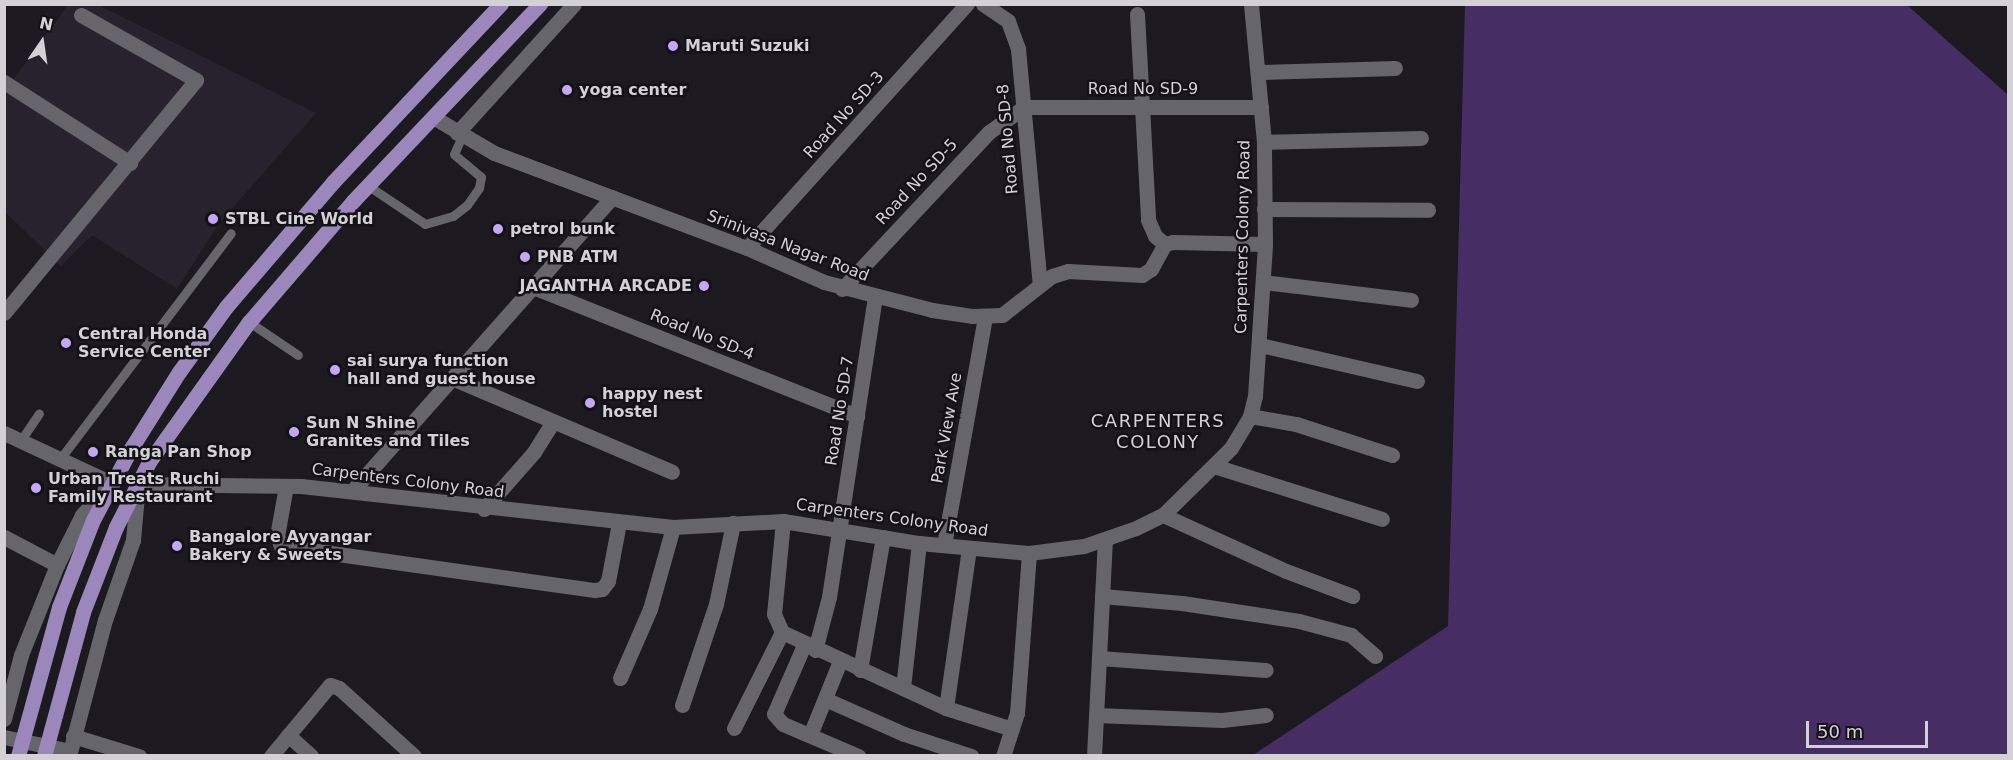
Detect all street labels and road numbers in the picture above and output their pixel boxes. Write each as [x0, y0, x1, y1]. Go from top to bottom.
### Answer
street label: Road No SD-3 [800, 68, 888, 162]
street label: Road No SD-9 [1088, 79, 1198, 99]
street label: Road No SD-8 [994, 83, 1022, 195]
street label: Road No SD-5 [872, 135, 962, 229]
street label: Carpenters Colony Road [1232, 140, 1254, 334]
street label: Srinivasa Nagar Road [704, 206, 872, 286]
street label: Road No SD-4 [647, 305, 757, 365]
street label: Road No SD-7 [822, 355, 858, 467]
street label: Park View Ave [928, 371, 966, 485]
street label: Carpenters Colony Road [311, 460, 505, 502]
street label: Carpenters Colony Road [795, 495, 989, 541]

